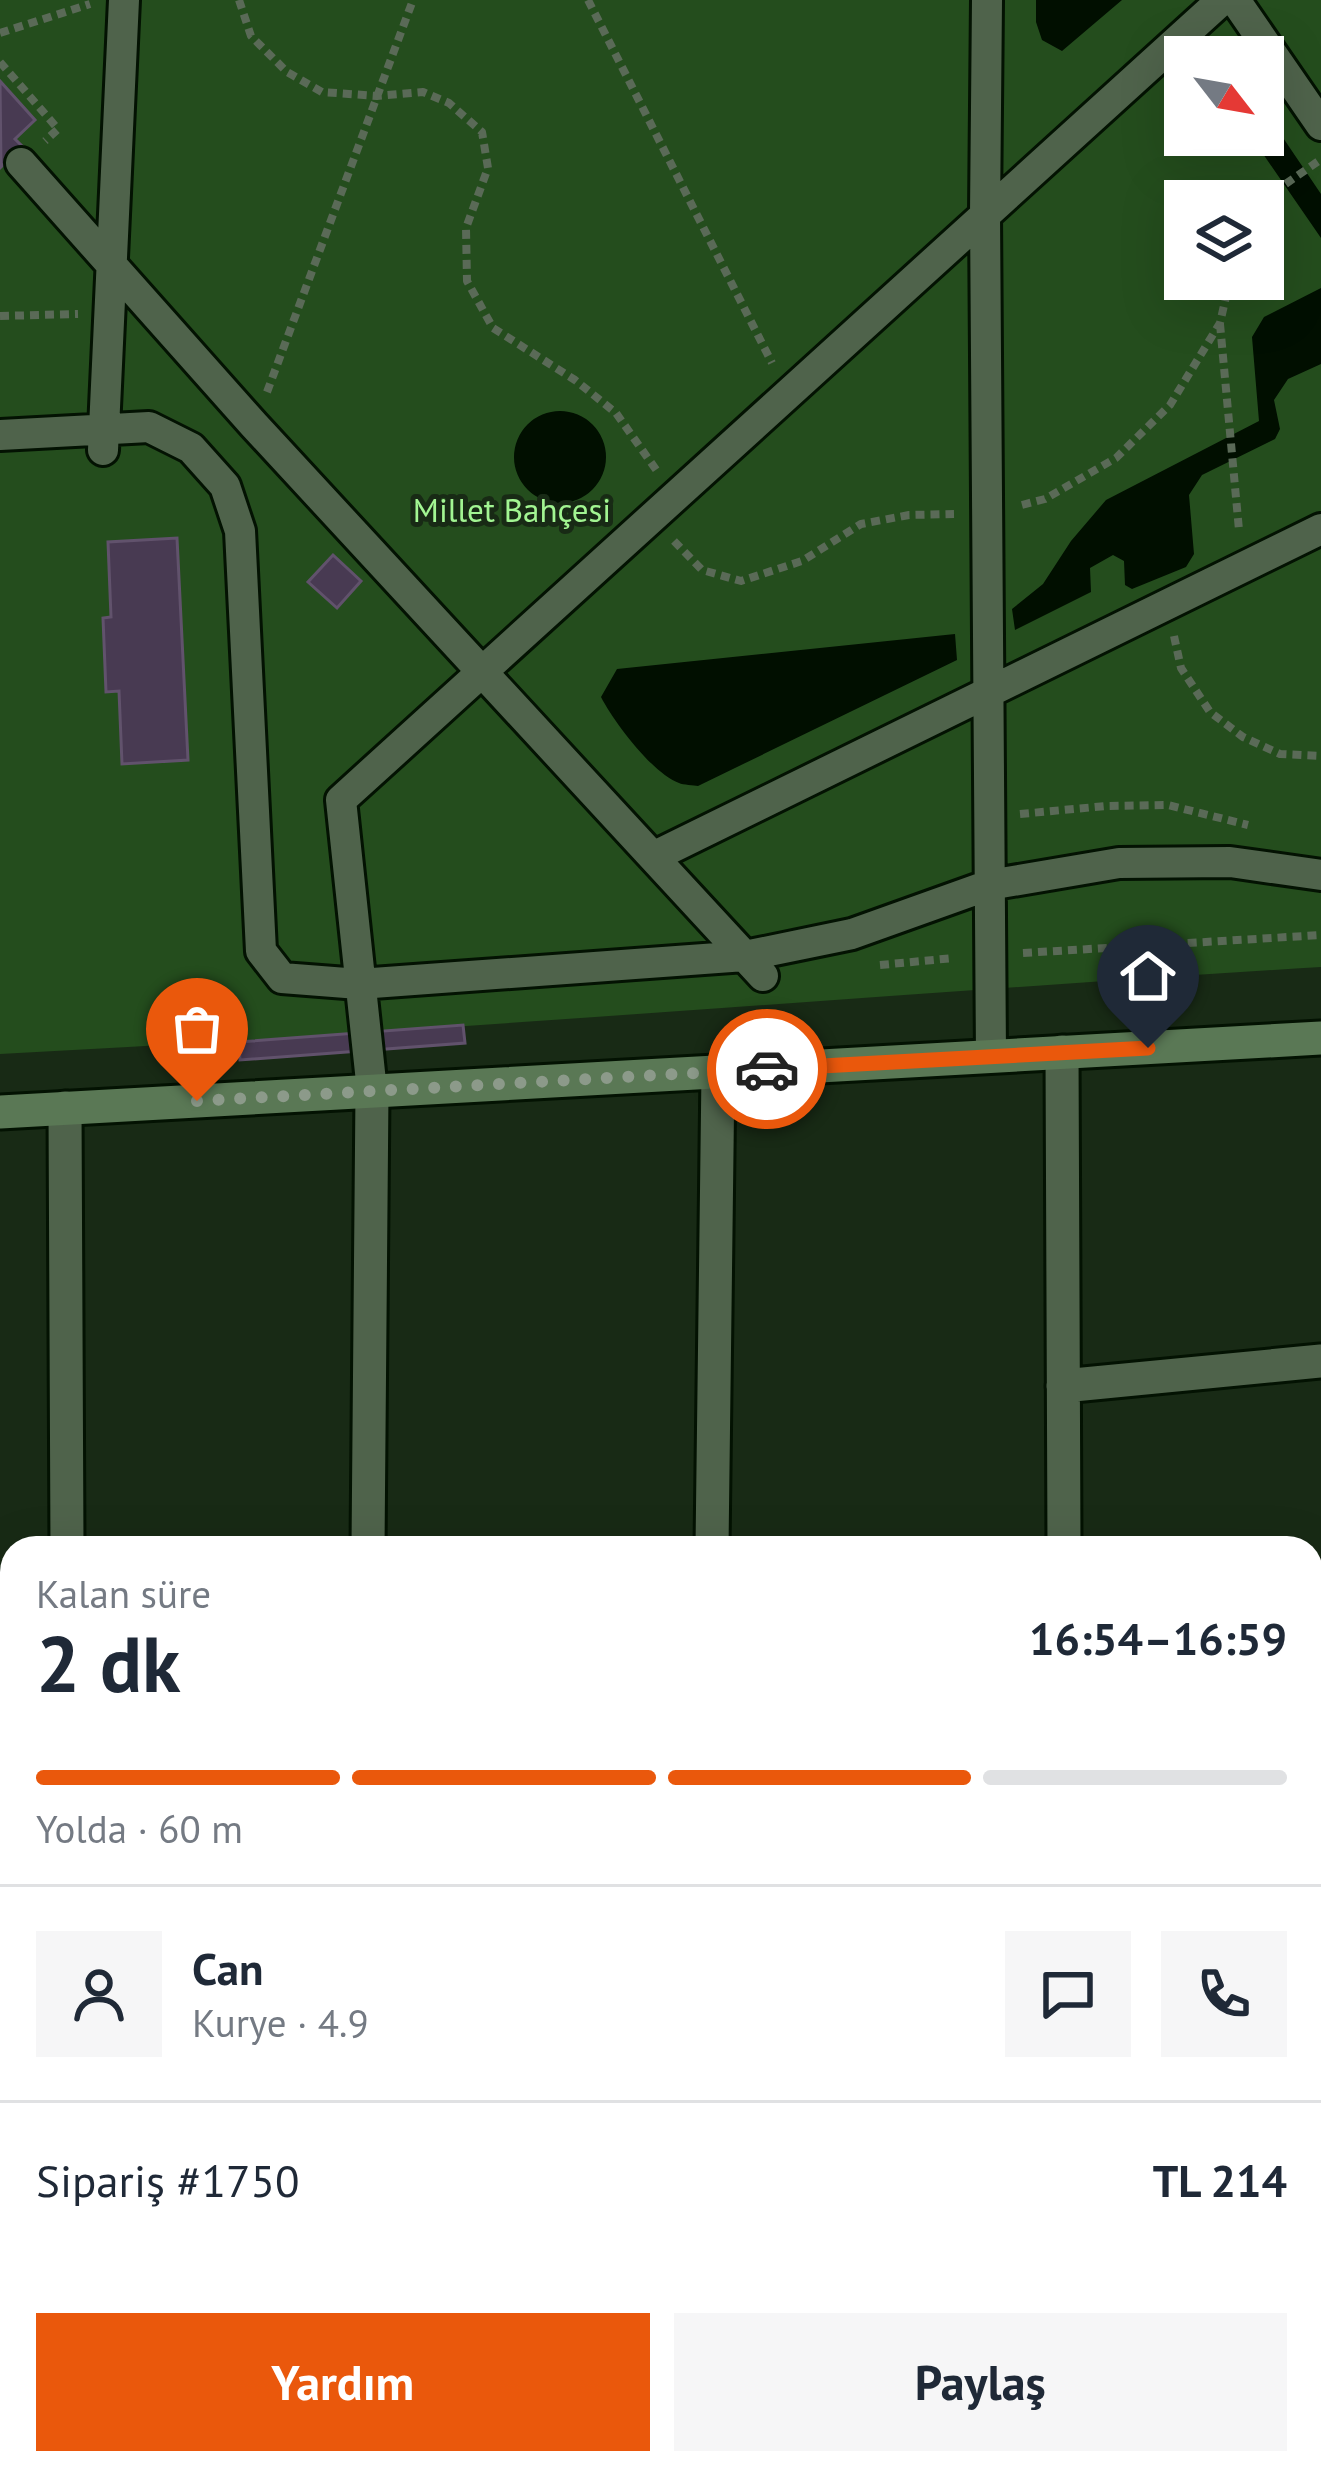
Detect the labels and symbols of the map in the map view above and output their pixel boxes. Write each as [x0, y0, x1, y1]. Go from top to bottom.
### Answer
north arrow [1164, 36, 1284, 156]
park label: Millet Bahçesi [413, 488, 611, 531]
pin [1097, 925, 1199, 1048]
pin [146, 978, 248, 1101]
courier [707, 1009, 827, 1129]

